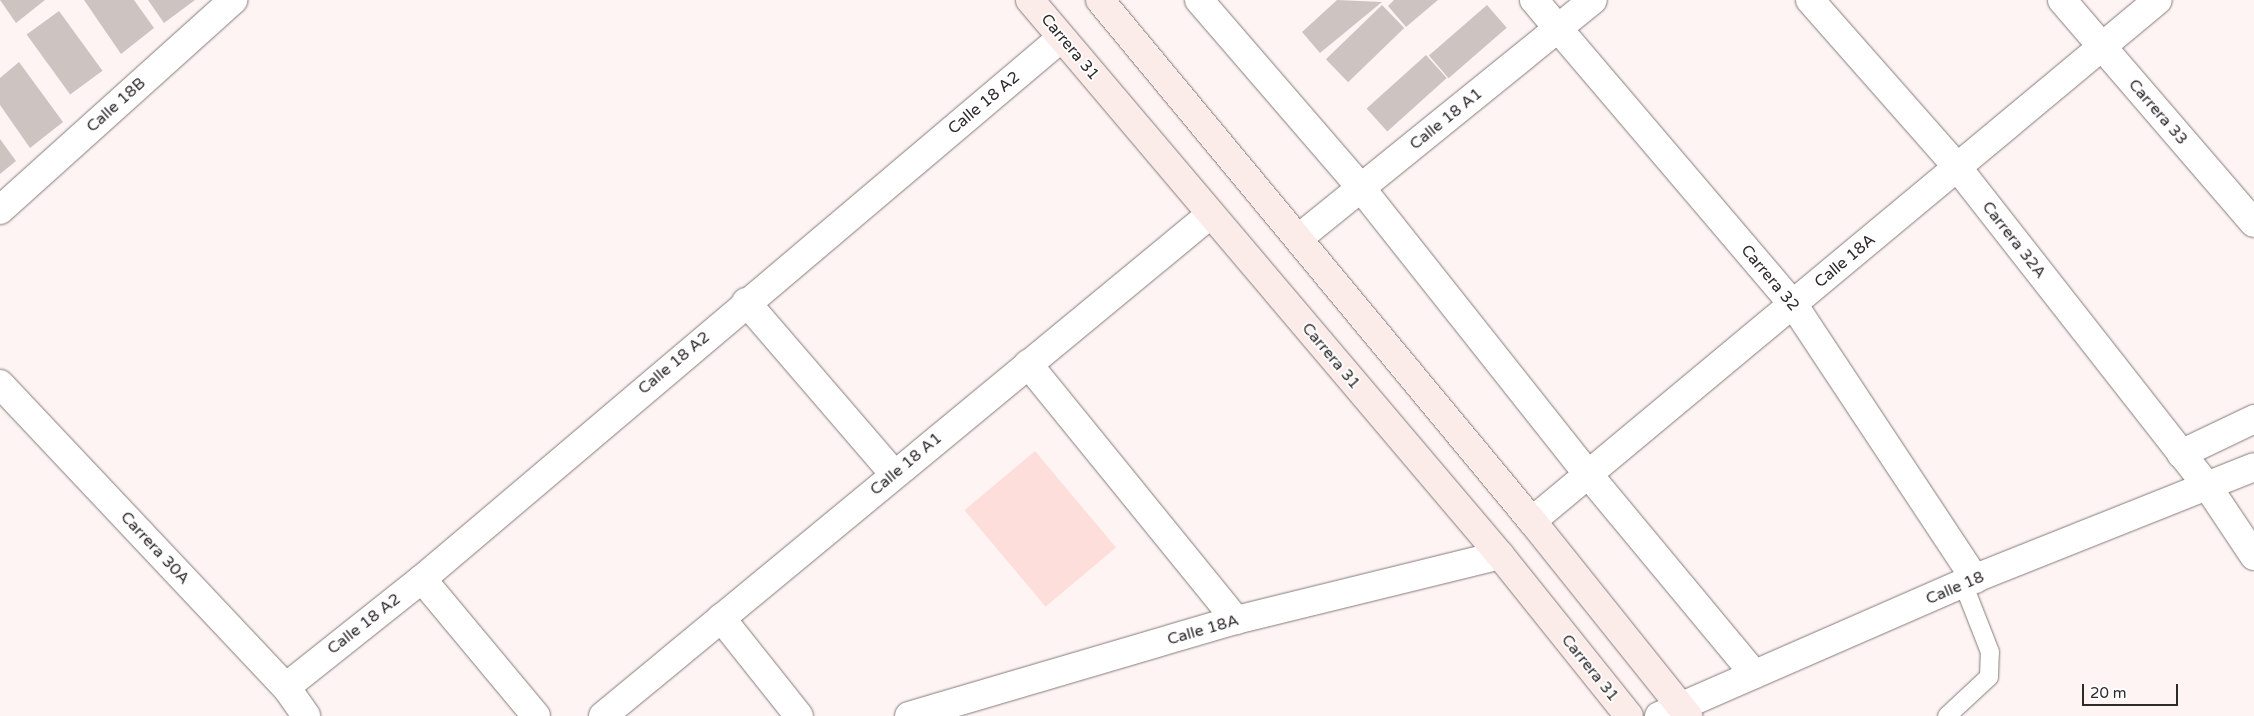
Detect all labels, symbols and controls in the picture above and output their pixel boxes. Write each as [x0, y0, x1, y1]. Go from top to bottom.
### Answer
street label: Carrera 31 [1037, 10, 1103, 84]
street label: Calle 18 A2 [944, 68, 1024, 138]
street label: Calle 18B [83, 74, 149, 136]
street label: Carrera 33 [2124, 75, 2192, 149]
street label: Calle 18 A1 [1406, 84, 1486, 154]
street label: Carrera 32A [1978, 198, 2050, 282]
street label: Calle 18A [1811, 230, 1879, 292]
street label: Carrera 32 [1737, 241, 1803, 315]
street label: Carrera 31 [1298, 319, 1364, 393]
street label: Calle 18 A2 [634, 328, 714, 398]
street label: Calle 18 A1 [866, 429, 946, 499]
street label: Carrera 30A [116, 508, 194, 588]
street label: Calle 18 [1923, 567, 1987, 609]
street label: Calle 18 A2 [324, 589, 404, 659]
street label: Calle 18A [1165, 611, 1241, 649]
street label: Carrera 31 [1557, 631, 1623, 705]
scale bar [2084, 674, 2180, 706]
text: 20 m [2090, 684, 2127, 702]

